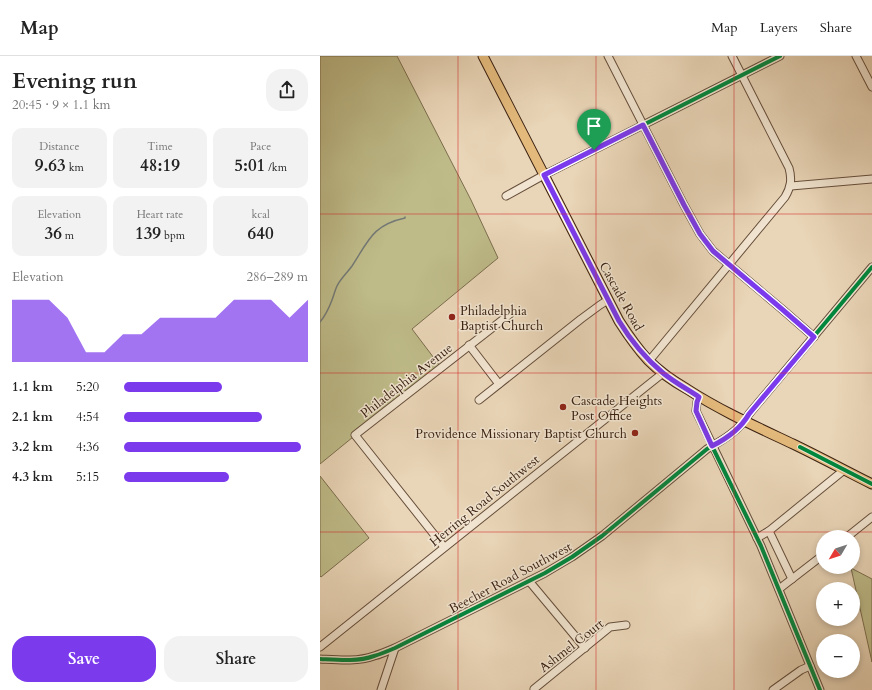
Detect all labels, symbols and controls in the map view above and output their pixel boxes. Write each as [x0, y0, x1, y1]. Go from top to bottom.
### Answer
text: Map [20, 15, 59, 41]
text: Map [711, 18, 738, 37]
text: Layers [760, 18, 798, 37]
text: Share [820, 18, 852, 37]
text: Evening run [12, 66, 137, 96]
button: share [266, 69, 308, 111]
text: 20:45 · 9 × 1.1 km [12, 96, 111, 114]
pin [577, 109, 611, 150]
icon: arrive [583, 115, 605, 137]
text: Distance [39, 139, 79, 154]
text: Time [147, 139, 173, 154]
text: Pace [250, 139, 271, 154]
text: 9.63 [35, 154, 66, 177]
text: 48:19 [140, 154, 180, 177]
text: 5:01 [234, 154, 265, 177]
text: km [66, 160, 84, 175]
text: /km [265, 160, 287, 175]
text: Elevation [37, 207, 81, 222]
text: Heart rate [137, 207, 183, 222]
text: kcal [251, 207, 270, 222]
text: 36 [44, 222, 62, 245]
text: 139 [135, 222, 161, 245]
text: 640 [248, 222, 274, 245]
text: m [62, 228, 74, 243]
text: bpm [161, 228, 185, 243]
street label: Cascade Road [595, 259, 648, 334]
text: Elevation [12, 268, 64, 286]
text: 286–289 m [246, 268, 308, 286]
place label: Philadelphia Baptist Church [460, 302, 543, 335]
marker: Philadelphia Baptist Church [447, 312, 457, 322]
street label: Philadelphia Avenue [357, 339, 457, 423]
text: 1.1 km [12, 378, 53, 396]
text: 5:20 [76, 378, 99, 396]
place label: Cascade Heights Post Office [571, 392, 662, 425]
marker: Cascade Heights Post Office [558, 402, 568, 412]
text: 2.1 km [12, 408, 53, 426]
text: 4:54 [76, 408, 99, 426]
place label: Providence Missionary Baptist Church [415, 425, 627, 443]
marker: Providence Missionary Baptist Church [630, 428, 640, 438]
text: 3.2 km [12, 438, 53, 456]
text: 4:36 [76, 438, 99, 456]
street label: Herring Road Southwest [426, 451, 543, 551]
text: 4.3 km [12, 468, 53, 486]
text: 5:15 [76, 468, 99, 486]
north arrow [816, 530, 860, 574]
map controls [816, 530, 860, 678]
street label: Beecher Road Southwest [446, 538, 575, 618]
button: + [816, 582, 860, 626]
street label: Ashmel Court [536, 615, 608, 677]
button: − [816, 634, 860, 678]
button: Save [12, 636, 156, 682]
button: Share [164, 636, 308, 682]

